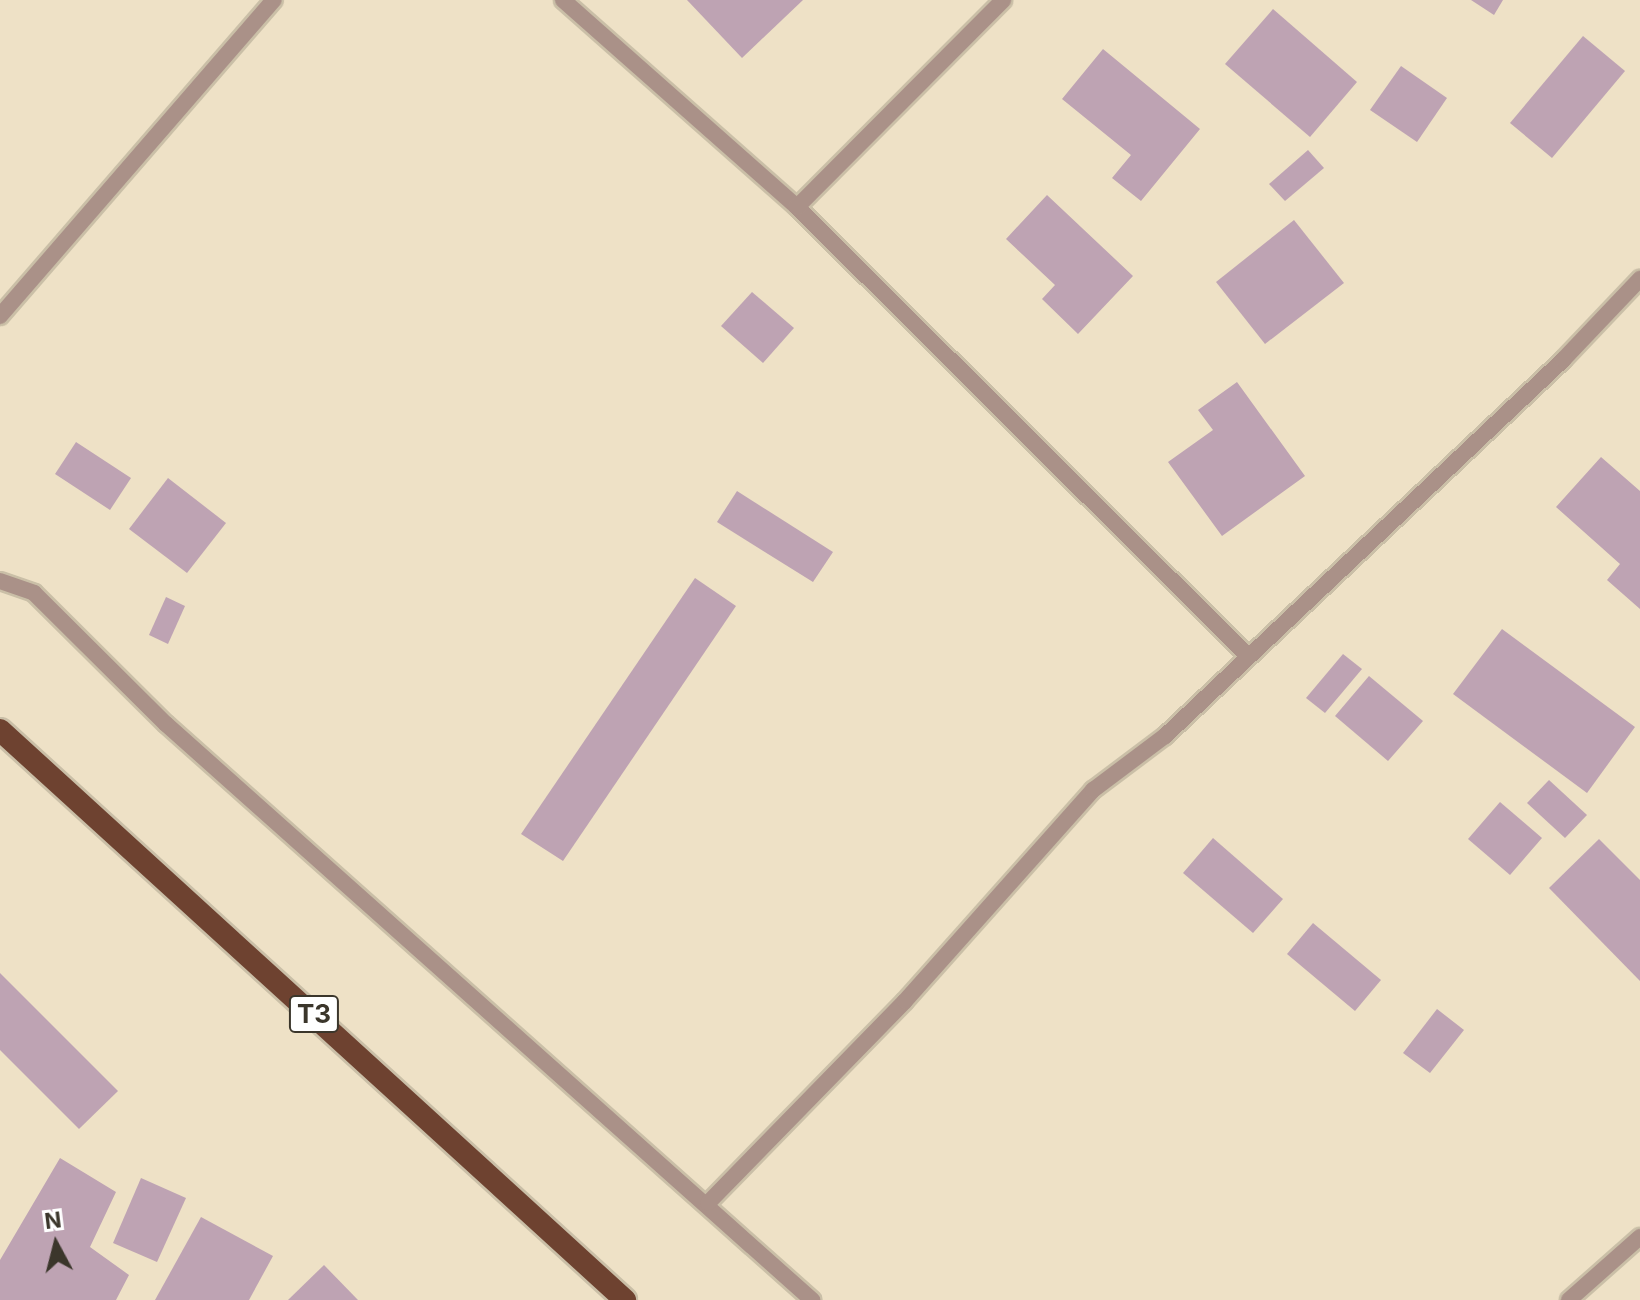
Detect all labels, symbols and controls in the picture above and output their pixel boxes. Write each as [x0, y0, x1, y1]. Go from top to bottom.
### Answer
road number: T3 [288, 992, 340, 1036]
north arrow [16, 1204, 96, 1284]
text: N [43, 1206, 63, 1234]

